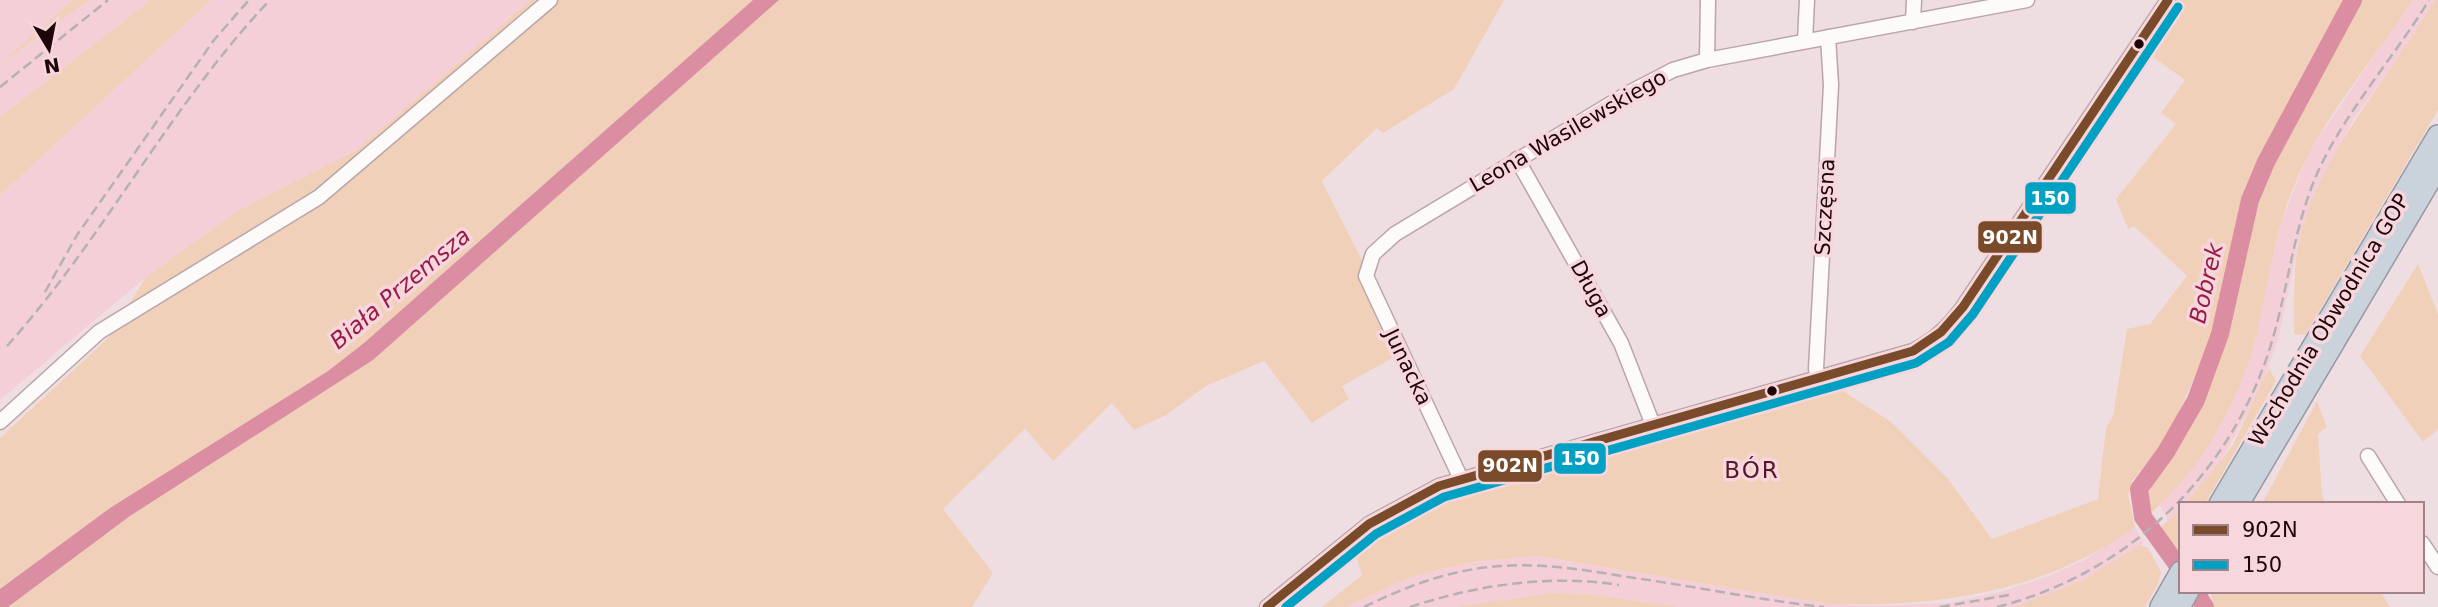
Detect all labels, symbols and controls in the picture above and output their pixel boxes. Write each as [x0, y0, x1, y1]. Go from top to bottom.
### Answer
north arrow [14, 14, 84, 84]
unlabelled marker [2132, 37, 2146, 51]
text: N [42, 54, 62, 78]
street label: Leona Wasilewskiego [1465, 65, 1671, 197]
street label: Szczęsna [1810, 158, 1840, 256]
line badge: 150 [2024, 181, 2077, 215]
text: 150 [2030, 187, 2070, 209]
street label: Wschodnia Obwodnica GOP [2244, 189, 2414, 451]
line badge: 902N [1977, 220, 2043, 254]
water label: Biała Przemsza [325, 222, 475, 354]
text: 902N [1982, 226, 2038, 248]
water label: Bobrek [2184, 239, 2228, 326]
street label: Długa [1566, 256, 1616, 322]
street label: Junacka [1378, 323, 1437, 409]
unlabelled marker [1765, 384, 1779, 398]
line badge: 150 [1553, 442, 1607, 475]
text: 150 [1560, 447, 1600, 469]
line badge: 902N [1477, 449, 1543, 483]
text: 902N [1482, 454, 1538, 476]
district label: BÓR [1724, 456, 1780, 483]
legend [2179, 502, 2424, 593]
text: 902N [2242, 518, 2298, 542]
text: 150 [2242, 553, 2282, 577]

